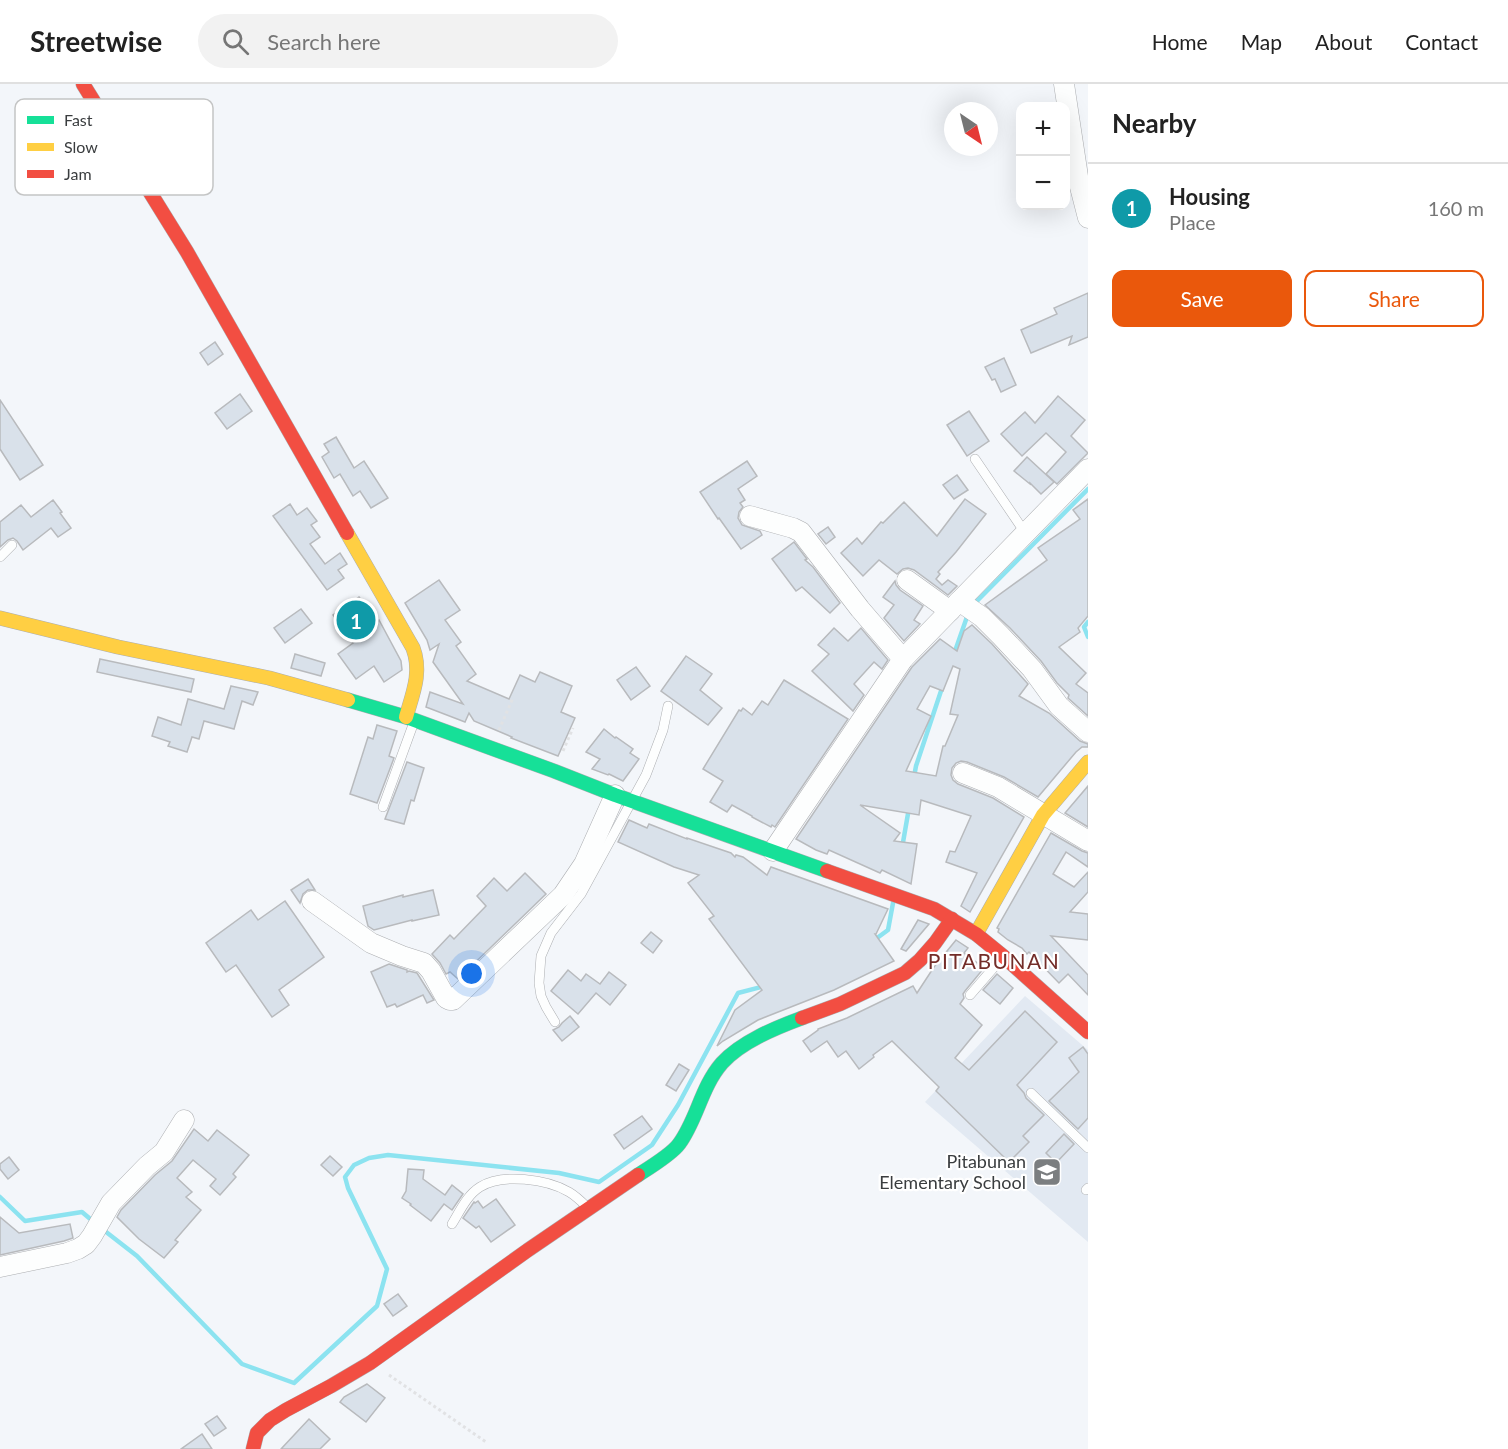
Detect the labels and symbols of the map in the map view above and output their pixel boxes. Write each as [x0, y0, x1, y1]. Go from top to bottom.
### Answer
legend [15, 99, 213, 195]
north arrow [944, 102, 998, 156]
text: Fast [64, 110, 93, 129]
text: Slow [64, 137, 98, 156]
text: Jam [64, 164, 92, 183]
pin: 1 [336, 598, 376, 642]
district label: PITABUNAN [928, 948, 1060, 973]
your location [457, 959, 486, 988]
place label: Pitabunan Elementary School [879, 1150, 1026, 1193]
school or university icon: Pitabunan Elementary School [1031, 1156, 1063, 1188]

